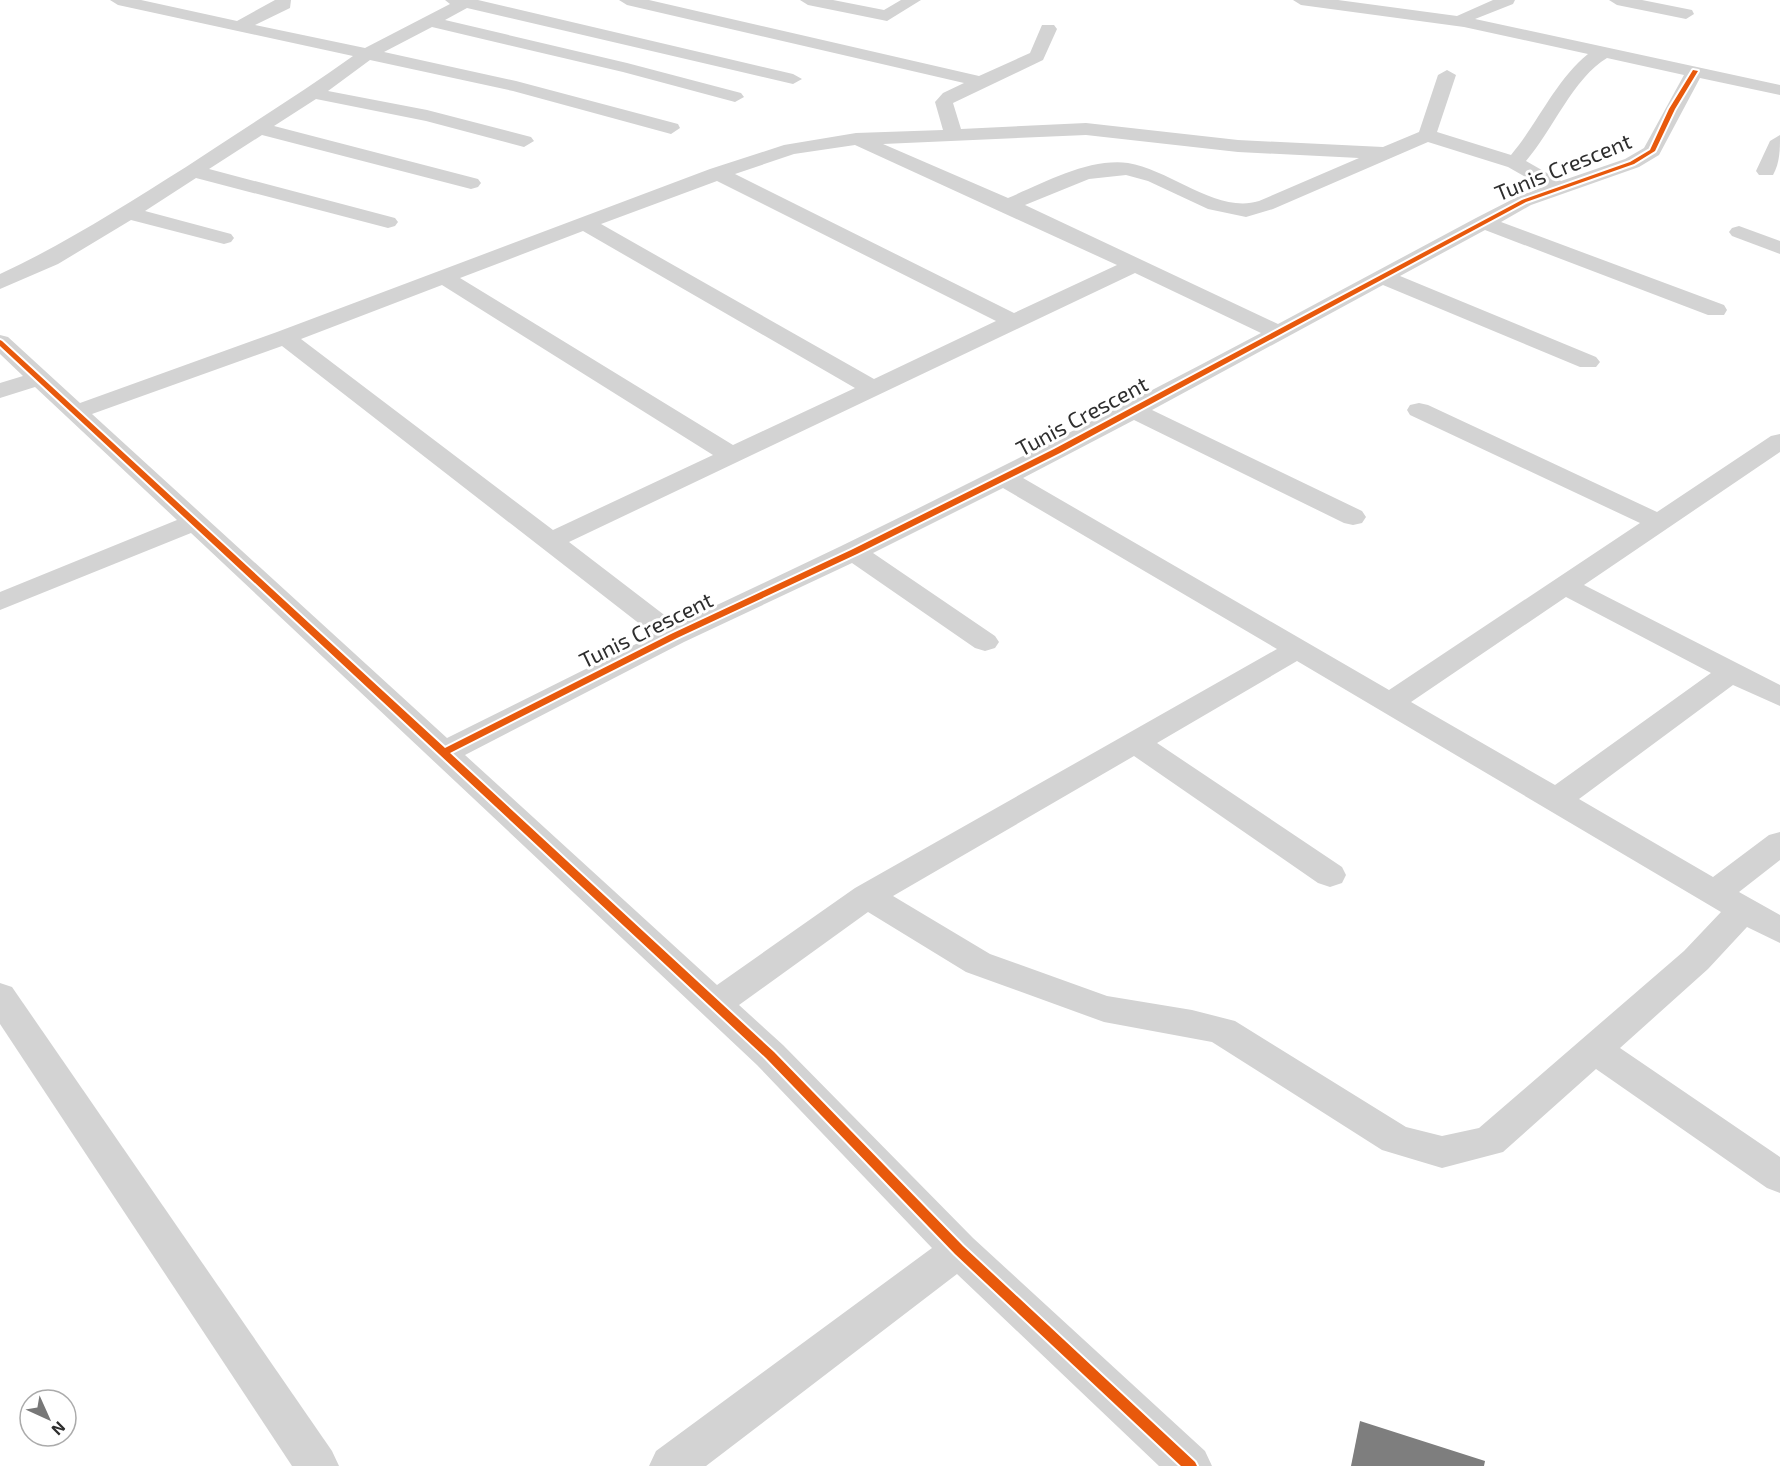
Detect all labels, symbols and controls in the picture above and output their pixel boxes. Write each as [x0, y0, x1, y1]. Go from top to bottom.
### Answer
street label: Tunis Crescent [1490, 127, 1635, 205]
street label: Tunis Crescent [1011, 370, 1152, 461]
street label: Tunis Crescent [575, 586, 717, 673]
north arrow [18, 1388, 78, 1448]
text: N [48, 1418, 70, 1440]

